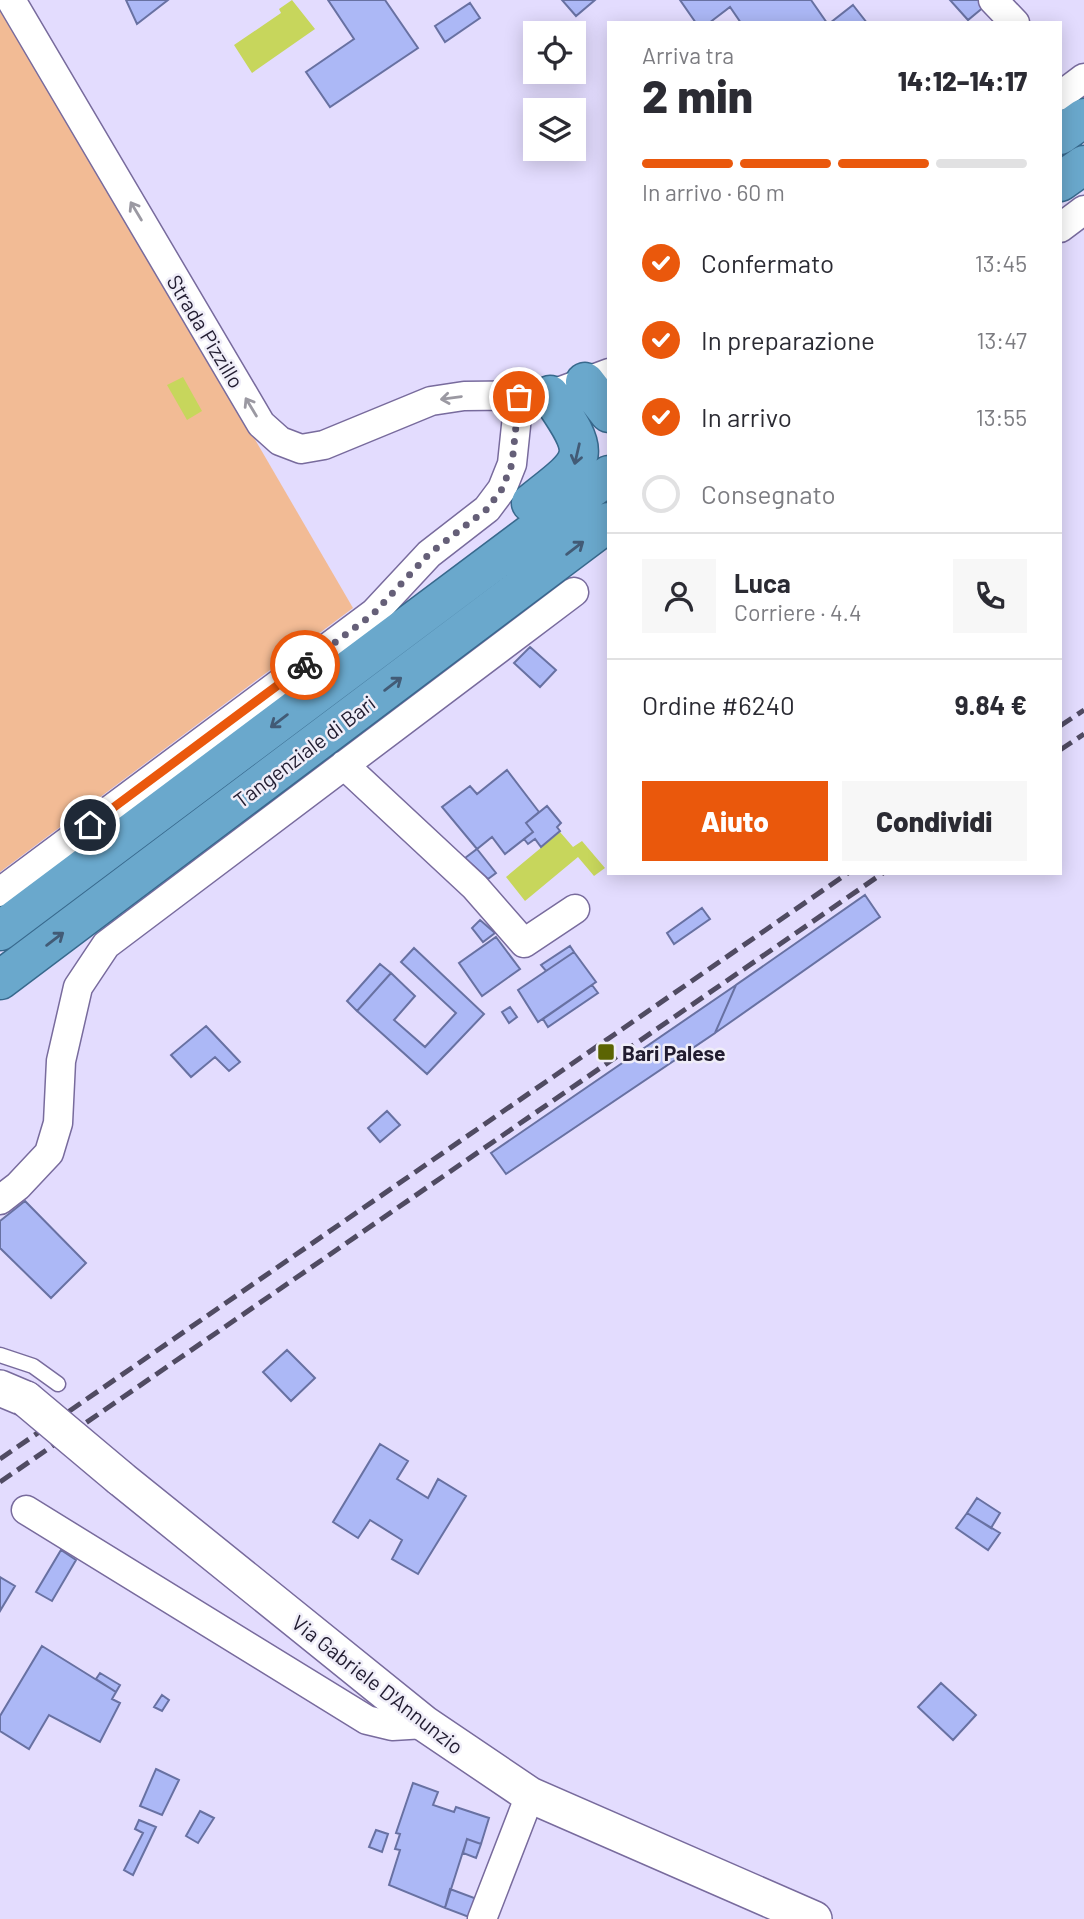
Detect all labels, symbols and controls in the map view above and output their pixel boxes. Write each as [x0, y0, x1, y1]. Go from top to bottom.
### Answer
map controls [523, 21, 586, 161]
button: locate [523, 21, 586, 84]
text: Arriva tra [642, 41, 734, 69]
text: 14:12–14:17 [898, 65, 1027, 96]
text: 2 min [642, 67, 753, 122]
button: layers [523, 98, 586, 161]
text: In arrivo · 60 m [642, 178, 785, 206]
one-way arrow [128, 201, 142, 221]
icon: check [642, 244, 680, 282]
text: Confermato [701, 247, 834, 278]
text: 13:45 [975, 249, 1027, 277]
street label: Strada Pizzillo [162, 270, 250, 392]
icon: check [642, 321, 680, 359]
text: In preparazione [701, 324, 875, 355]
text: 13:47 [976, 326, 1027, 354]
pin [489, 367, 549, 427]
icon: bag [500, 378, 538, 416]
one-way arrow [441, 391, 463, 404]
one-way arrow [244, 397, 258, 417]
icon: check [642, 398, 680, 436]
text: In arrivo [701, 401, 792, 432]
text: 13:55 [976, 403, 1027, 431]
one-way arrow [570, 443, 583, 465]
text: Consegnato [701, 478, 836, 509]
one-way arrow [565, 540, 584, 555]
button: person [642, 559, 716, 633]
button: phone [953, 559, 1027, 633]
text: Luca [734, 567, 791, 598]
text: Corriere · 4.4 [734, 598, 862, 626]
courier [270, 630, 340, 700]
icon: bike [286, 646, 324, 684]
one-way arrow [383, 677, 402, 692]
text: Ordine #6240 [642, 689, 795, 720]
text: 9.84 € [955, 689, 1027, 720]
street label: Tangenziale di Bari [228, 690, 380, 812]
one-way arrow [271, 713, 289, 728]
button: Aiuto [642, 781, 828, 861]
button: Condividi [842, 781, 1027, 861]
pin [60, 795, 120, 855]
icon: home [71, 806, 109, 844]
one-way arrow [45, 932, 64, 947]
place label: Bari Palese [622, 1040, 726, 1065]
marker: Bari Palese [596, 1042, 616, 1062]
street label: Via Gabriele D'Annunzio [287, 1609, 469, 1759]

